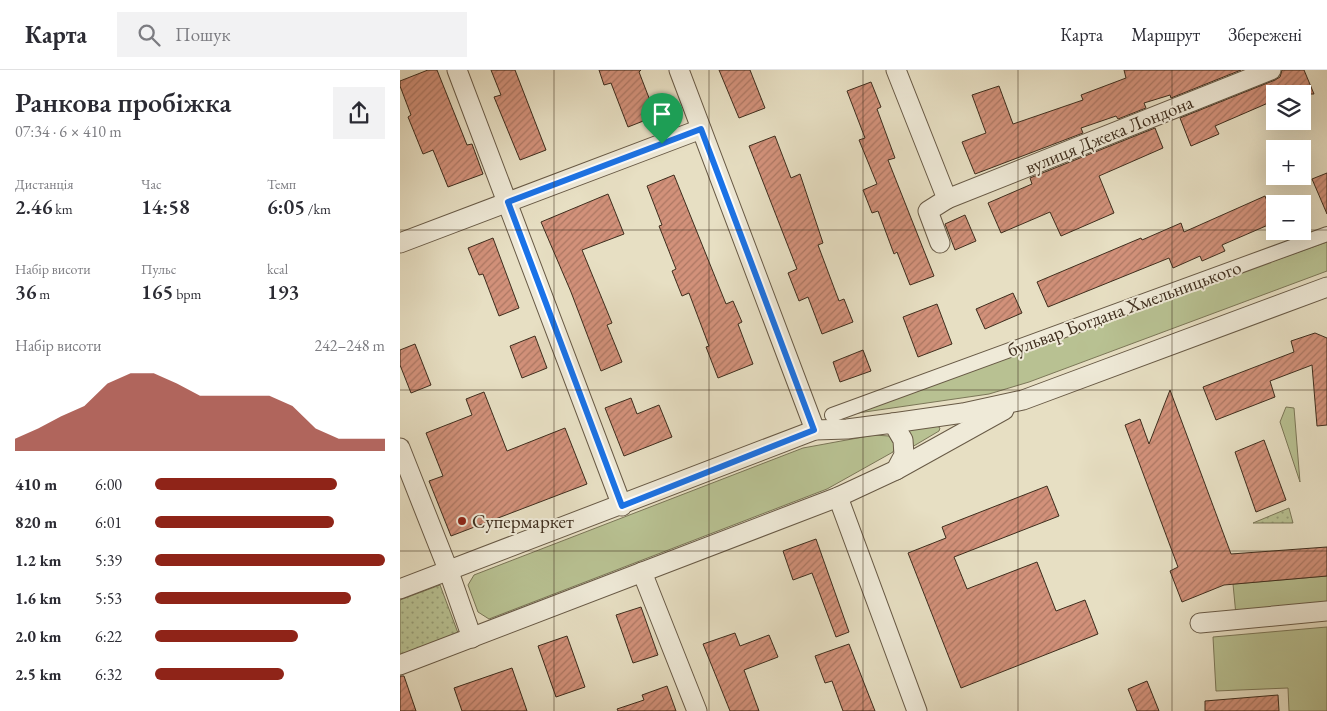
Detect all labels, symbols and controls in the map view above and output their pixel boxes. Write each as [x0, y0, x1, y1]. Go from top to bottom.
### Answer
search box [117, 12, 467, 57]
text: Карта [25, 19, 87, 50]
icon: search [135, 21, 163, 49]
text: Пошук [175, 22, 231, 47]
text: Карта [1060, 23, 1103, 46]
text: Маршрут [1131, 23, 1200, 46]
text: Збережені [1228, 23, 1302, 46]
text: Ранкова пробіжка [15, 84, 231, 120]
map controls [1266, 85, 1311, 240]
button: layers [1266, 85, 1311, 130]
button: share [333, 87, 385, 139]
street label: вулиця Джека Лондона [1021, 89, 1197, 180]
pin [641, 93, 683, 144]
icon: arrive [648, 100, 676, 128]
text: 07:34 · 6 × 410 m [15, 121, 122, 142]
button: + [1266, 140, 1311, 185]
text: Дистанція [15, 175, 73, 193]
text: Час [141, 175, 162, 193]
text: Темп [267, 175, 296, 193]
text: 2.46 [15, 193, 52, 220]
text: 14:58 [141, 193, 190, 220]
text: 6:05 [267, 193, 305, 220]
button: − [1266, 195, 1311, 240]
text: km [52, 200, 73, 218]
text: /km [305, 200, 331, 218]
street label: бульвар Богдана Хмельницького [1004, 254, 1245, 362]
text: Набір висоти [15, 260, 91, 278]
text: Пульс [141, 260, 176, 278]
text: kcal [267, 260, 288, 278]
text: 36 [15, 278, 37, 305]
text: 165 [141, 278, 173, 305]
text: 193 [267, 278, 299, 305]
text: m [37, 285, 50, 303]
text: bpm [173, 285, 202, 303]
text: Набір висоти [15, 335, 101, 356]
text: 242–248 m [314, 335, 385, 356]
text: 410 m [15, 474, 57, 495]
text: 6:00 [95, 474, 122, 495]
place label: Супермаркет [472, 509, 574, 534]
text: 820 m [15, 512, 57, 533]
text: 6:01 [95, 512, 122, 533]
marker: Супермаркет [456, 515, 468, 527]
text: 1.2 km [15, 550, 61, 571]
text: 5:39 [95, 550, 122, 571]
text: 1.6 km [15, 588, 61, 609]
text: 5:53 [95, 588, 122, 609]
text: 2.0 km [15, 626, 61, 647]
text: 6:22 [95, 626, 122, 647]
text: 2.5 km [15, 664, 61, 685]
text: 6:32 [95, 664, 122, 685]

